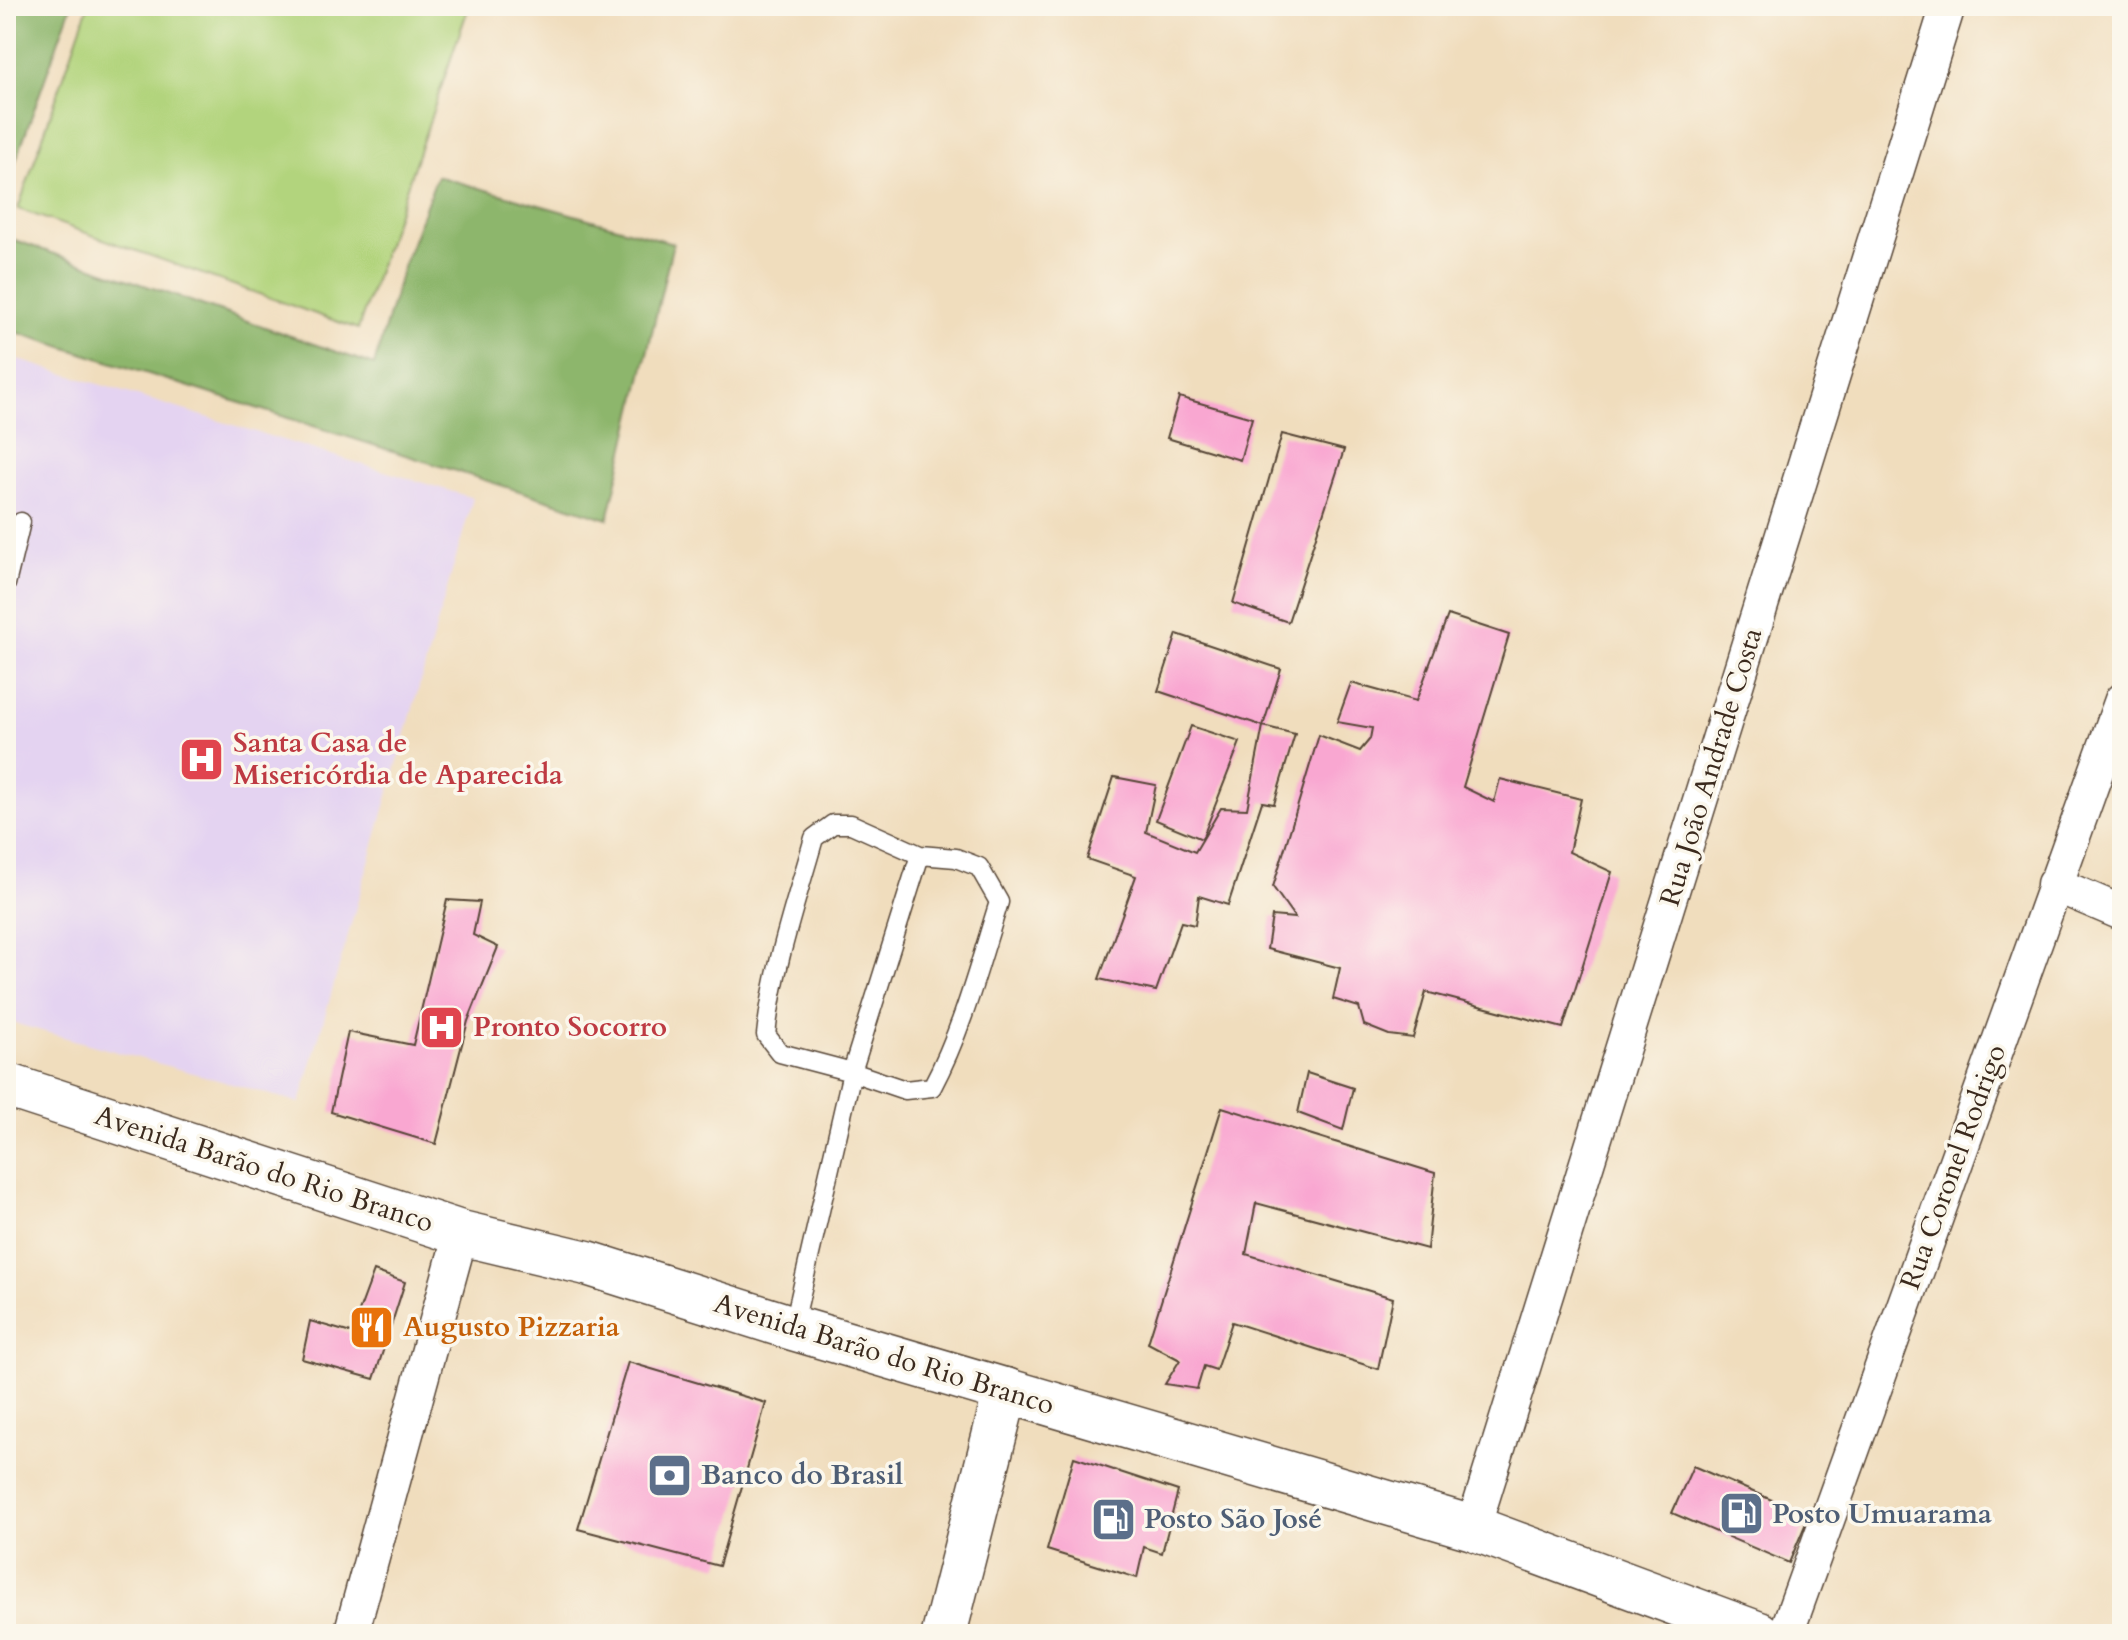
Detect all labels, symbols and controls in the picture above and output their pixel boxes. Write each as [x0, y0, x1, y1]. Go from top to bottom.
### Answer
street label: Rua João Andrade Costa [1651, 623, 1771, 911]
place label: Santa Casa de Misericórdia de Aparecida [233, 724, 563, 794]
hospital icon: Santa Casa de Misericórdia de Aparecida [178, 735, 226, 783]
hospital icon: Pronto Socorro [418, 1003, 466, 1051]
place label: Pronto Socorro [473, 1008, 667, 1046]
street label: Rua Coronel Rodrigo [1891, 1039, 2015, 1295]
street label: Avenida Barão do Rio Branco [90, 1096, 438, 1242]
street label: Avenida Barão do Rio Branco [709, 1284, 1059, 1424]
restaurant icon: Augusto Pizzaria [348, 1303, 396, 1351]
place label: Augusto Pizzaria [403, 1308, 620, 1346]
bank icon: Banco do Brasil [646, 1451, 694, 1499]
place label: Banco do Brasil [701, 1456, 903, 1494]
fuel station icon: Posto Umuarama [1717, 1490, 1765, 1538]
fuel station icon: Posto São José [1089, 1495, 1137, 1543]
place label: Posto Umuarama [1772, 1495, 1992, 1533]
place label: Posto São José [1144, 1500, 1322, 1538]

